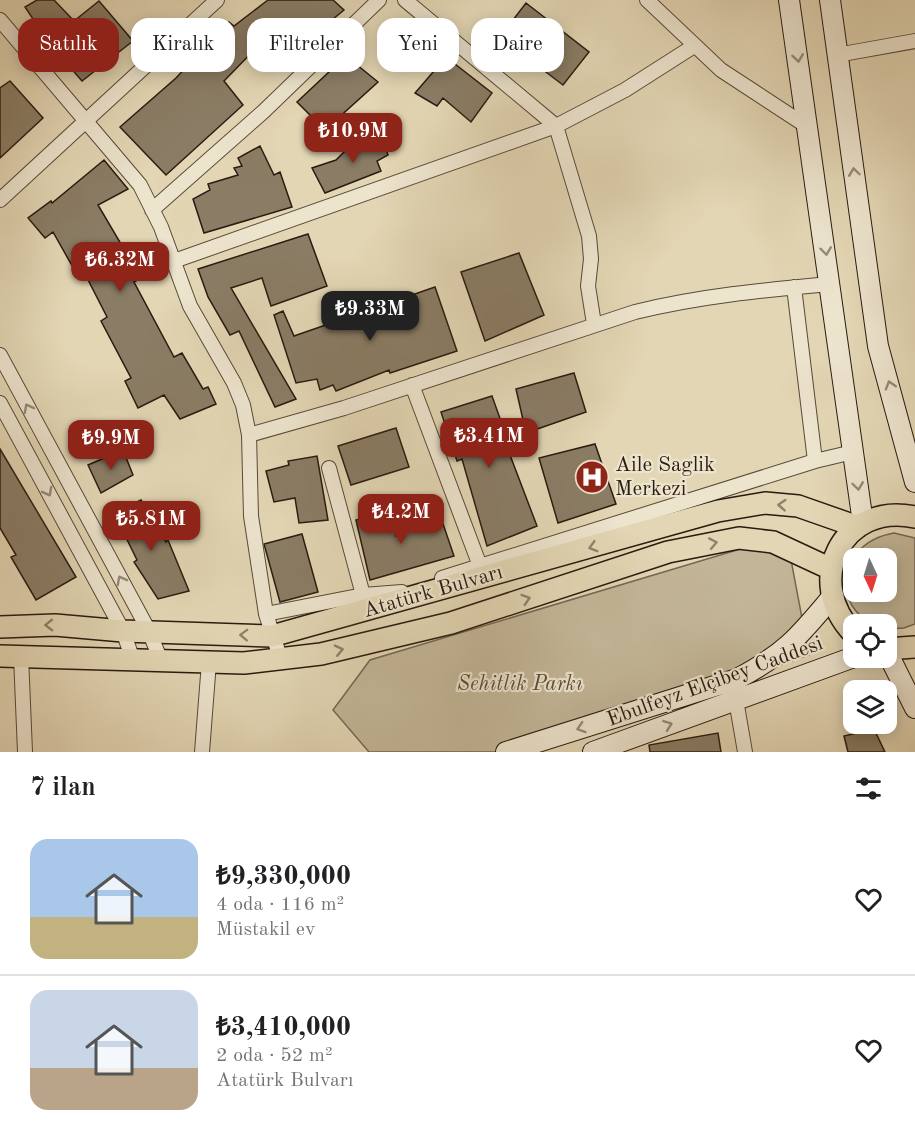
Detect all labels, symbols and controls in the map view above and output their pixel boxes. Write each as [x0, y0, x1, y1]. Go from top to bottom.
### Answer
chip: Satılık [18, 18, 119, 72]
chip: Kiralık [131, 18, 235, 72]
chip: Filtreler [247, 18, 365, 72]
chip: Yeni [377, 18, 459, 72]
chip: Daire [471, 18, 564, 72]
one-way arrow [791, 53, 803, 62]
pin: ₺10.9M [304, 113, 402, 164]
text: ₺10.9M [318, 122, 388, 142]
one-way arrow [848, 168, 860, 177]
pin: ₺6.32M [71, 242, 169, 293]
one-way arrow [819, 246, 831, 255]
text: ₺6.32M [85, 251, 155, 271]
pin: ₺9.33M [321, 291, 419, 342]
text: ₺9.33M [335, 300, 405, 320]
one-way arrow [885, 380, 897, 391]
one-way arrow [24, 404, 35, 414]
pin: ₺3.41M [440, 418, 538, 469]
pin: ₺9.9M [69, 420, 153, 471]
text: ₺3.41M [454, 427, 524, 447]
text: ₺9.9M [82, 429, 140, 449]
place label: Aile Saglik Merkezi [615, 455, 715, 500]
hospital icon: Aile Saglik Merkezi [574, 459, 610, 495]
one-way arrow [851, 481, 864, 490]
one-way arrow [41, 485, 52, 496]
pin: ₺4.2M [359, 494, 443, 545]
one-way arrow [777, 499, 786, 512]
pin: ₺5.81M [102, 501, 200, 552]
text: ₺4.2M [372, 503, 430, 523]
text: ₺5.81M [116, 510, 186, 530]
one-way arrow [708, 537, 718, 550]
one-way arrow [588, 539, 598, 552]
north arrow [843, 548, 897, 602]
map controls [843, 548, 897, 734]
street label: Atatürk Bulvarı [361, 562, 505, 622]
one-way arrow [117, 575, 128, 586]
one-way arrow [520, 593, 531, 606]
button: locate [843, 614, 897, 668]
one-way arrow [45, 619, 54, 631]
one-way arrow [239, 628, 248, 641]
street label: Ebulfeyz Elçibey Caddesi [604, 633, 826, 731]
one-way arrow [333, 645, 343, 658]
park label: Sehitlik Parkı [457, 674, 583, 695]
button: layers [843, 680, 897, 734]
one-way arrow [662, 719, 673, 732]
one-way arrow [576, 721, 587, 734]
icon: filters [852, 772, 885, 805]
text: 7 ilan [30, 775, 96, 801]
icon: home [78, 863, 150, 935]
text: ₺9,330,000 [216, 864, 351, 890]
icon: heart [852, 883, 885, 916]
text: 4 oda · 116 m² [216, 895, 344, 915]
text: Müstakil ev [216, 920, 316, 940]
icon: home [78, 1014, 150, 1086]
text: ₺3,410,000 [216, 1015, 351, 1041]
icon: heart [852, 1034, 885, 1067]
text: 2 oda · 52 m² [216, 1046, 333, 1066]
text: Atatürk Bulvarı [216, 1071, 353, 1091]

